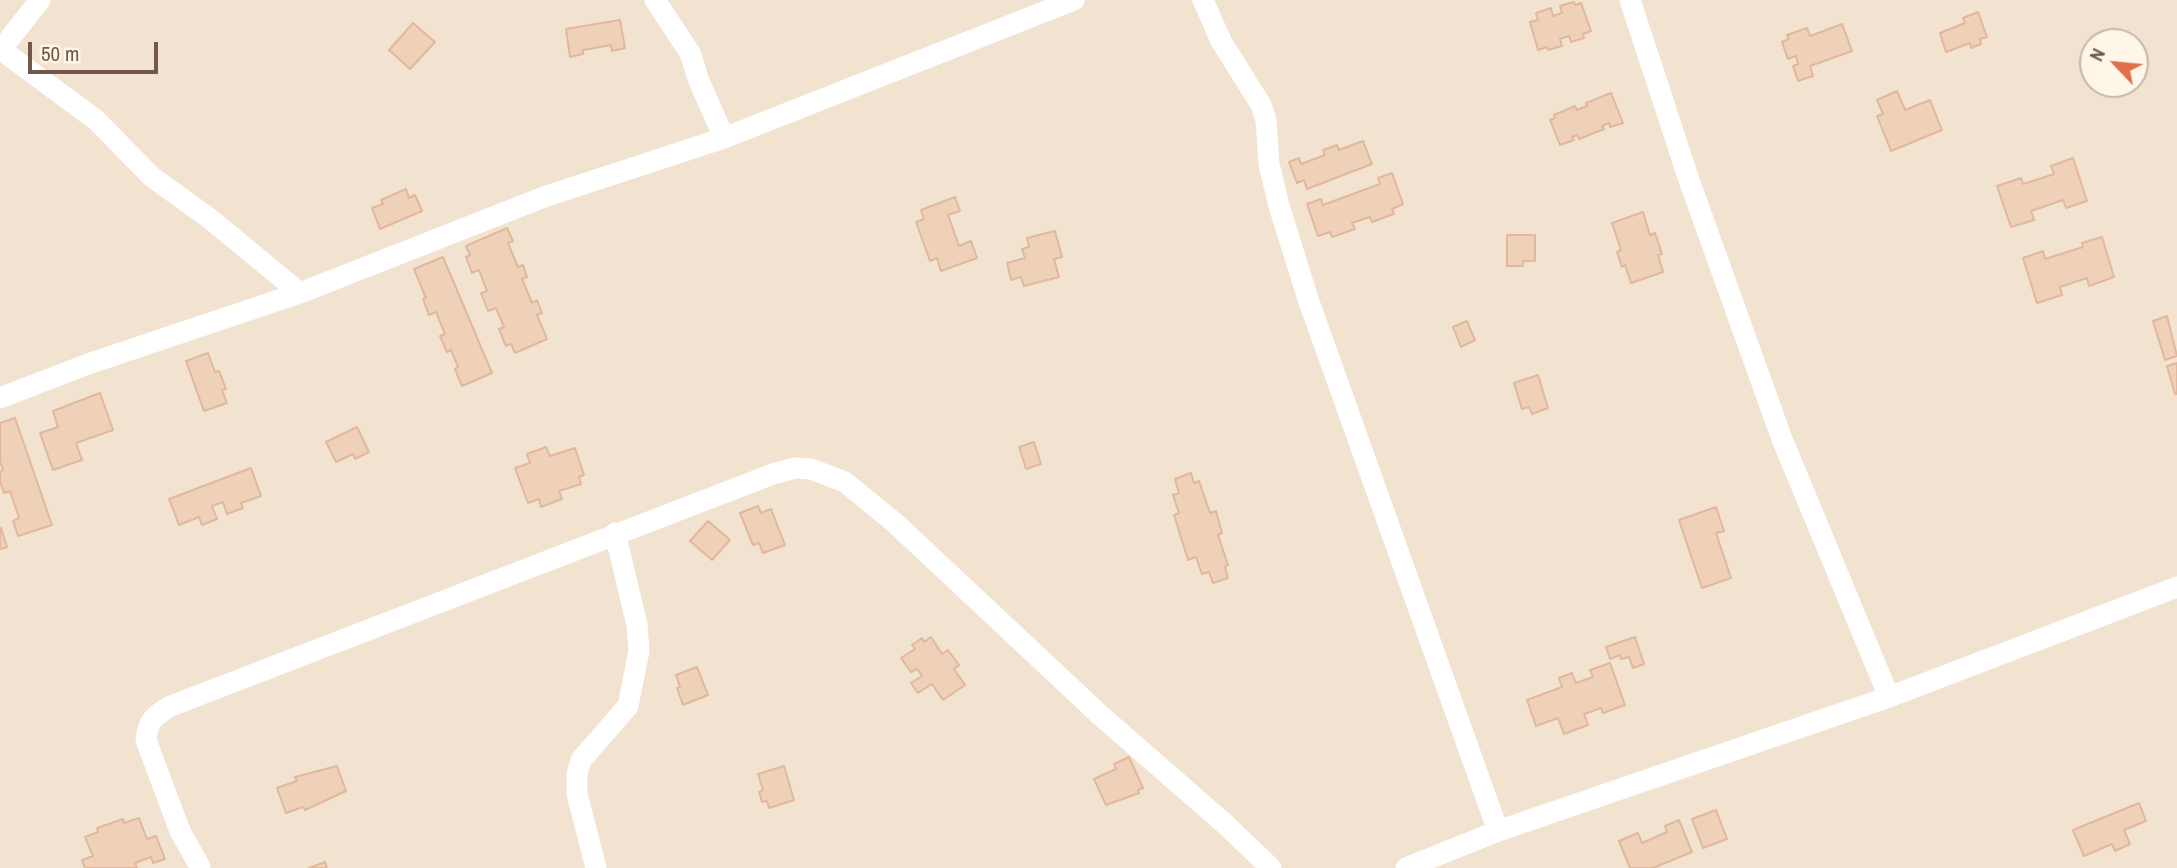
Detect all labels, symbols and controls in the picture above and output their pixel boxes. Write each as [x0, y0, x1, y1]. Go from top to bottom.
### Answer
scale bar [32, 28, 161, 72]
north arrow [2079, 28, 2149, 98]
text: 50 m [41, 39, 79, 68]
text: N [2083, 44, 2111, 65]

